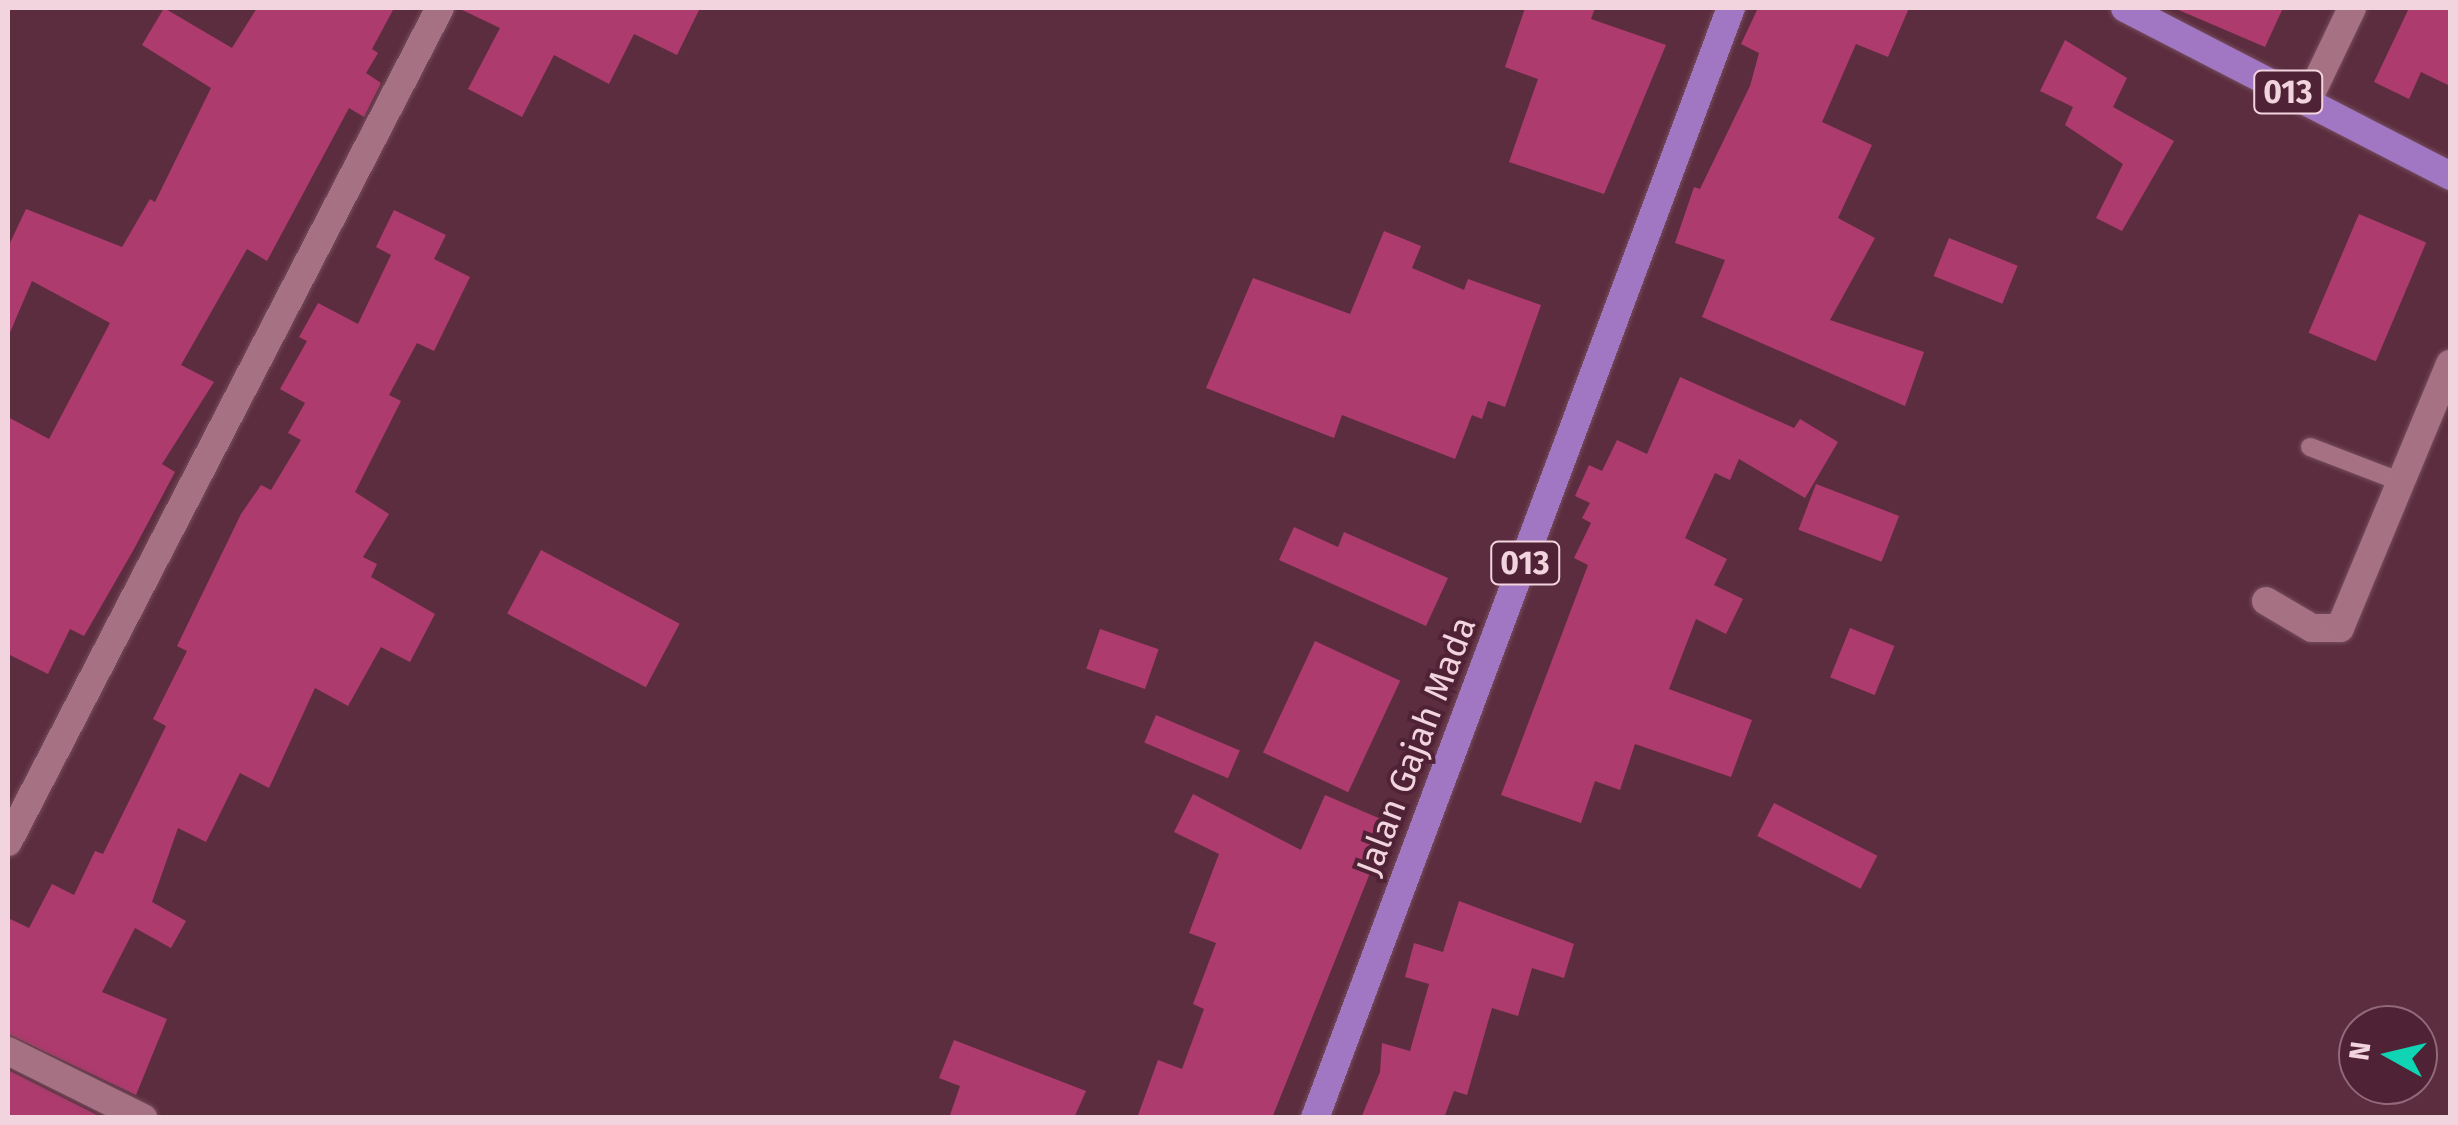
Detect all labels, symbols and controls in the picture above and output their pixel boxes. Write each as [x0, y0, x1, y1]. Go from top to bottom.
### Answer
road number: 013 [2253, 65, 2323, 119]
road number: 013 [1490, 536, 1560, 590]
street label: Jalan Gajah Mada [1347, 611, 1485, 881]
north arrow [2338, 1005, 2438, 1105]
text: N [2342, 1040, 2377, 1063]

